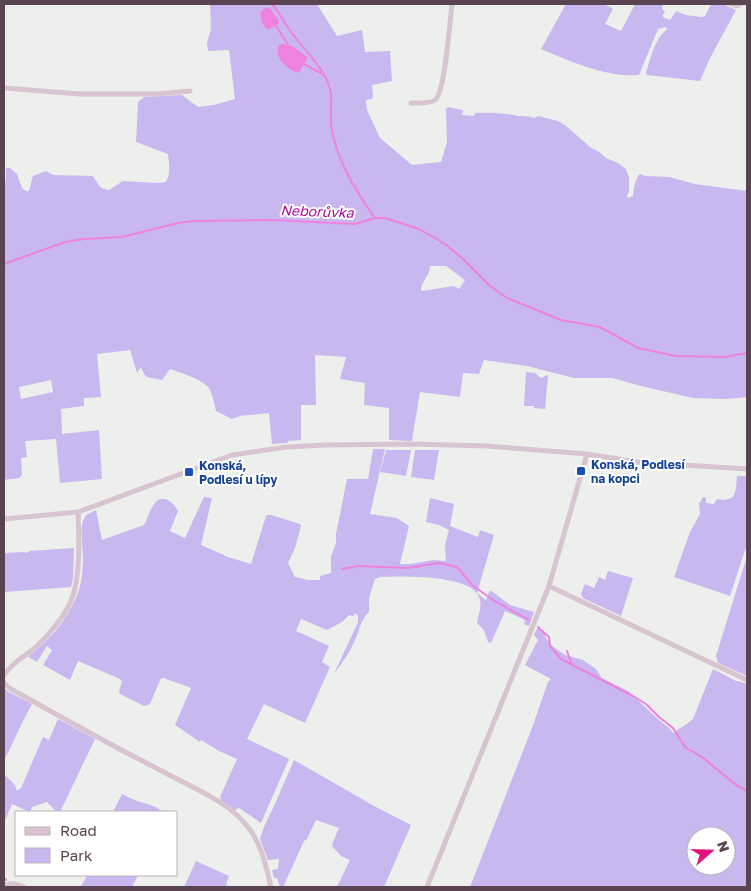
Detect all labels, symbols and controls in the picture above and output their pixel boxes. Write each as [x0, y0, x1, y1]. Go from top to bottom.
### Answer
water label: Neborůvka [280, 201, 355, 221]
place label: Konská, Podlesí na kopci [591, 457, 687, 486]
place label: Konská, Podlesí u lípy [199, 458, 278, 487]
marker: Konská, Podlesí na kopci [575, 465, 587, 477]
marker: Konská, Podlesí u lípy [183, 466, 195, 478]
legend [15, 811, 178, 876]
text: Road [60, 821, 97, 839]
north arrow [686, 826, 736, 876]
text: N [714, 838, 733, 854]
text: Park [60, 846, 93, 864]

